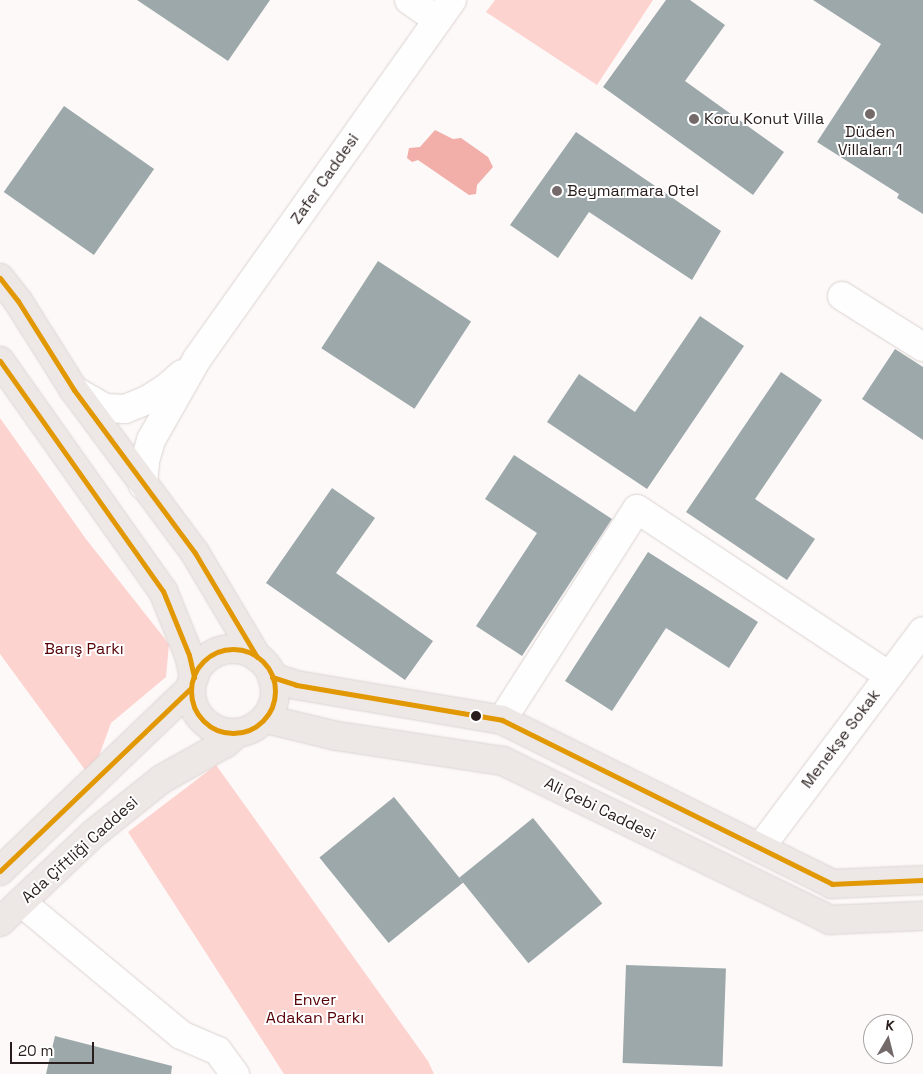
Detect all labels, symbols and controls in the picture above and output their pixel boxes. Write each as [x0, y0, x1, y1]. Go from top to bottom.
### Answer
marker: Düden Villaları 1 [864, 108, 876, 120]
place label: Koru Konut Villa [704, 109, 824, 129]
marker: Koru Konut Villa [688, 113, 700, 125]
place label: Düden Villaları 1 [838, 122, 902, 160]
street label: Zafer Caddesi [287, 130, 363, 228]
place label: Beymarmara Otel [567, 181, 699, 201]
marker: Beymarmara Otel [551, 185, 563, 197]
park label: Barış Parkı [44, 639, 124, 659]
street label: Menekşe Sokak [798, 686, 884, 792]
unlabelled marker [471, 711, 481, 721]
street label: Ali Çebi Caddesi [541, 774, 659, 844]
street label: Ada Çiftliği Caddesi [18, 793, 142, 907]
park label: Enver Adakan Parkı [266, 990, 364, 1028]
north arrow [863, 1014, 913, 1064]
text: K [884, 1016, 896, 1035]
scale bar [12, 1032, 96, 1064]
text: 20 m [18, 1041, 53, 1060]

